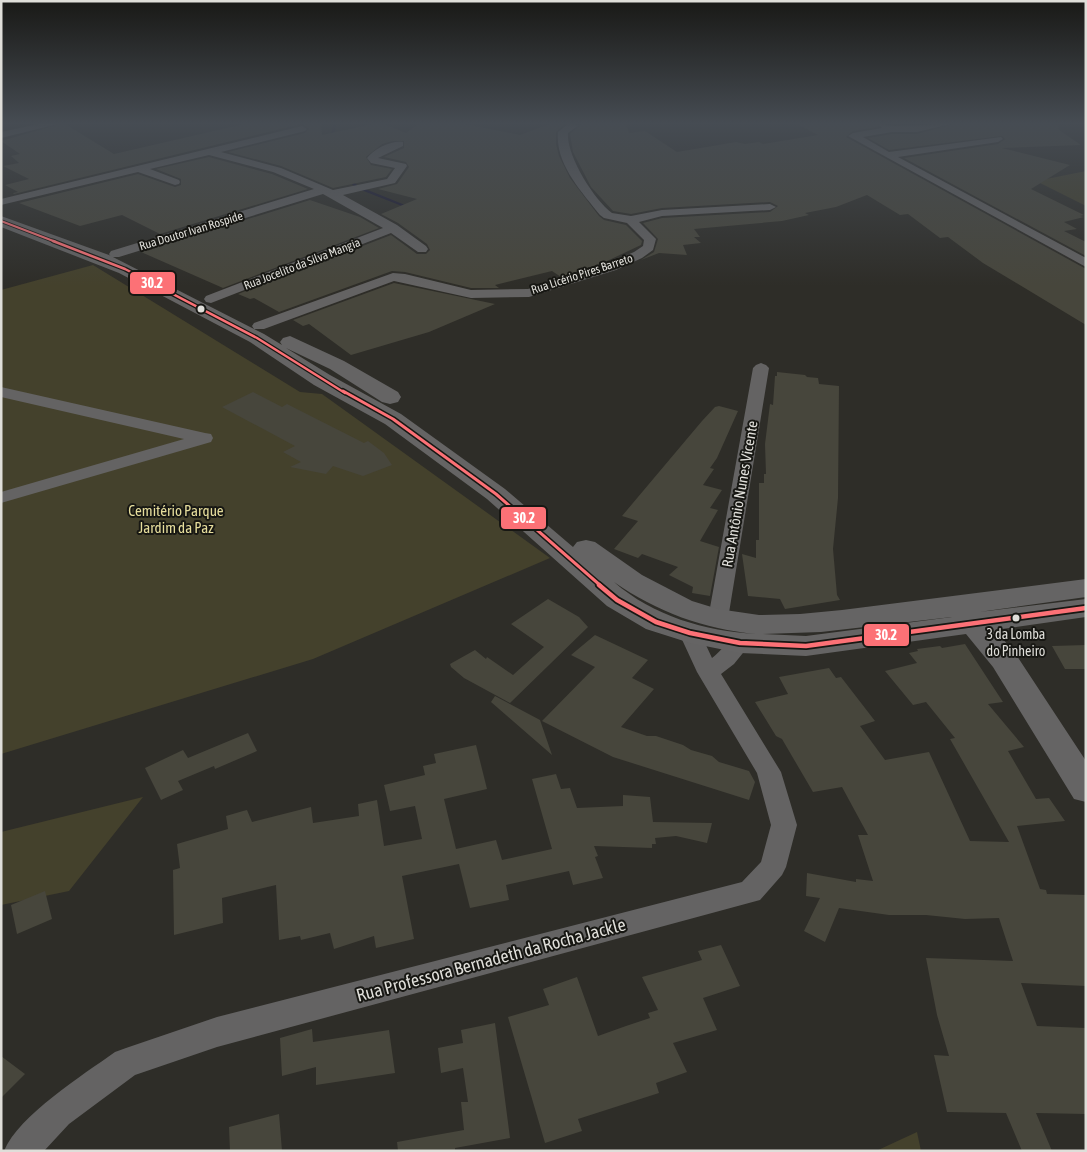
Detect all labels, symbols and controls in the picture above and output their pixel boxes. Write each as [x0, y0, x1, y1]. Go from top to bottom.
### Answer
street label: Rua Doutor Ivan Rospide [137, 209, 245, 253]
street label: Rua Jocelito da Silva Mangia [242, 235, 362, 293]
street label: Rua Licério Pires Barreto [529, 251, 635, 297]
line badge: 30.2 [129, 271, 176, 295]
text: 30.2 [141, 275, 164, 291]
unlabelled marker [196, 304, 206, 314]
street label: Rua Antônio Nunes Vicente [718, 419, 761, 568]
park label: Cemitério Parque Jardim da Paz [128, 502, 224, 536]
line badge: 30.2 [500, 506, 547, 530]
text: 30.2 [513, 510, 536, 526]
marker: 3 da Lomba do Pinheiro [1011, 613, 1021, 623]
line badge: 30.2 [863, 623, 910, 647]
place label: 3 da Lomba do Pinheiro [987, 626, 1045, 659]
text: 30.2 [875, 627, 898, 643]
street label: Rua Professora Bernadeth da Rocha Jackle [354, 913, 628, 1006]

